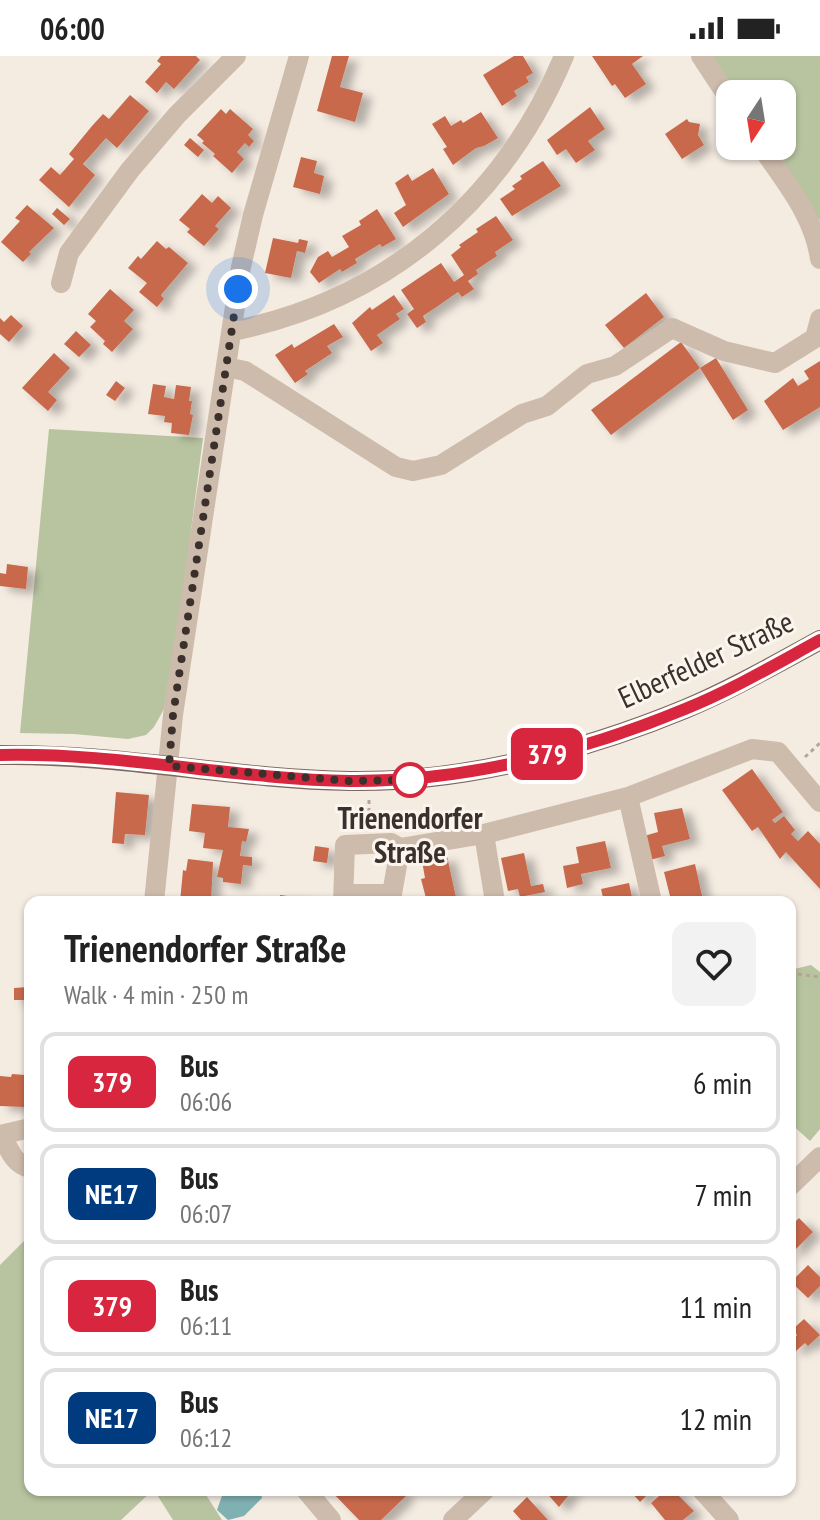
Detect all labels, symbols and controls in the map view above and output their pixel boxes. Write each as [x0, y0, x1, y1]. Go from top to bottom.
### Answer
text: 06:00 [40, 9, 105, 48]
north arrow [716, 80, 796, 160]
map controls [716, 80, 796, 160]
your location [218, 269, 258, 309]
street label: Elberfelder Straße [612, 601, 799, 716]
line badge: 379 [501, 728, 593, 780]
text: 379 [527, 735, 567, 772]
marker: Trienendorfer Straße [393, 763, 427, 797]
place label: Trienendorfer Straße [338, 798, 483, 871]
button: heart [672, 922, 756, 1006]
text: Trienendorfer Straße [64, 923, 347, 972]
text: Walk · 4 min · 250 m [64, 978, 248, 1011]
text: Bus [180, 1046, 219, 1085]
text: 379 [92, 1063, 132, 1100]
text: 6 min [693, 1063, 752, 1102]
text: 06:06 [180, 1085, 232, 1118]
text: Bus [180, 1158, 219, 1197]
text: NE17 [85, 1175, 139, 1212]
text: 7 min [694, 1175, 752, 1214]
text: 06:07 [180, 1197, 232, 1230]
text: Bus [180, 1270, 219, 1309]
text: 379 [92, 1287, 132, 1324]
text: 11 min [679, 1287, 752, 1326]
text: 06:11 [180, 1309, 232, 1342]
text: Bus [180, 1382, 219, 1421]
text: NE17 [85, 1399, 139, 1436]
text: 12 min [679, 1399, 752, 1438]
text: 06:12 [180, 1421, 232, 1454]

